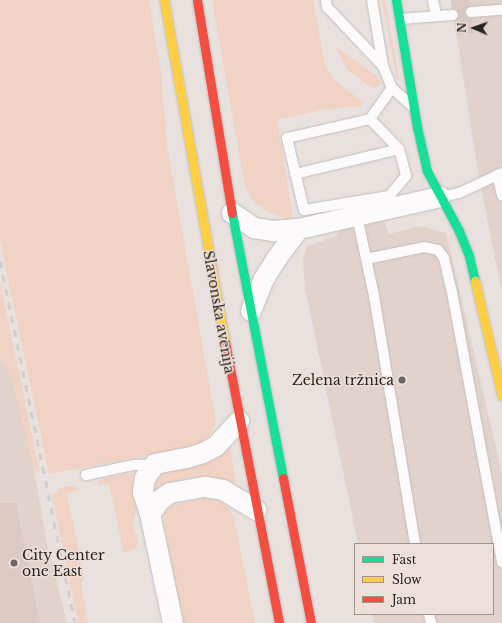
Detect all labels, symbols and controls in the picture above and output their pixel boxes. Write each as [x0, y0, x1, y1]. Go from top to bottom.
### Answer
north arrow [454, 8, 494, 48]
text: N [455, 22, 469, 33]
street label: Slavonska avenija [200, 249, 238, 375]
place label: Zelena tržnica [292, 372, 394, 388]
marker: Zelena tržnica [397, 375, 407, 385]
legend [354, 543, 494, 615]
place label: City Center one East [22, 547, 105, 580]
text: Fast [392, 552, 416, 567]
marker: City Center one East [9, 558, 19, 568]
text: Slow [392, 572, 421, 587]
text: Jam [392, 592, 416, 607]

